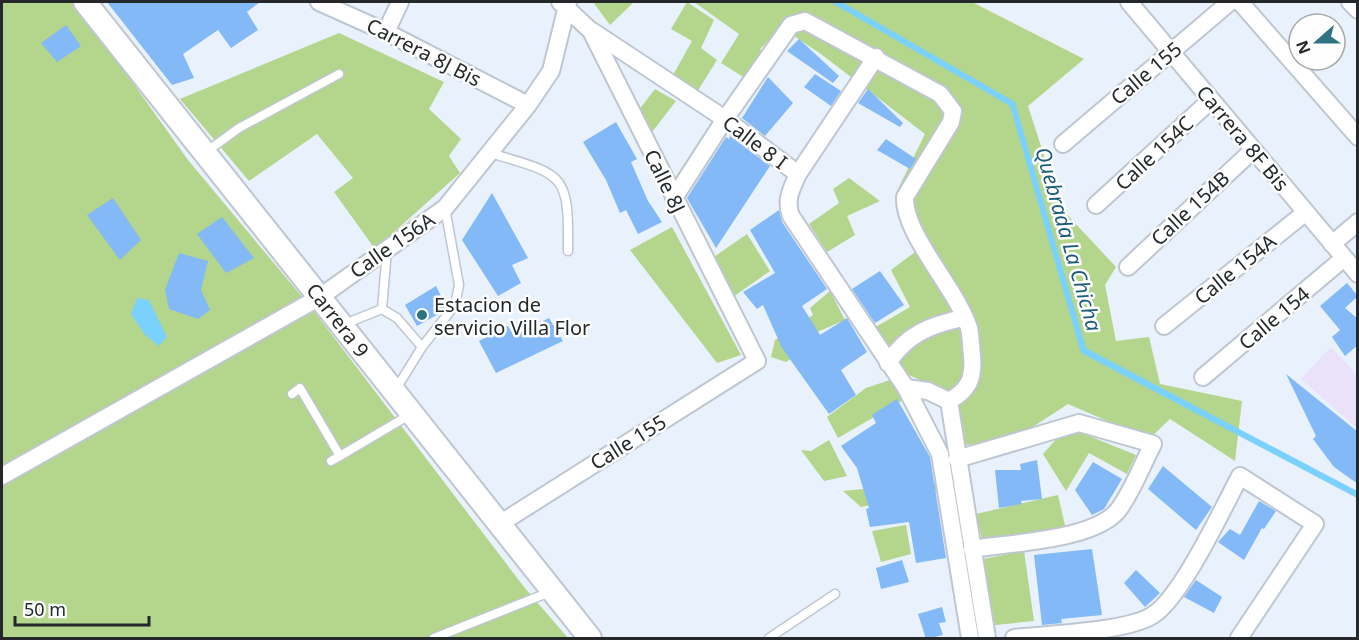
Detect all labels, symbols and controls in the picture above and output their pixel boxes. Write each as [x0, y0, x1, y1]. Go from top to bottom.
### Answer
street label: Carrera 8J Bis [362, 12, 486, 92]
north arrow [1287, 12, 1347, 72]
street label: Calle 155 [1105, 35, 1187, 111]
text: N [1290, 37, 1316, 57]
street label: Carrera 8F Bis [1191, 79, 1295, 197]
street label: Calle 8 I [717, 109, 793, 175]
street label: Calle 154C [1109, 110, 1199, 196]
water label: Quebrada La Chicha [1029, 144, 1109, 334]
street label: Calle 8J [638, 145, 692, 217]
street label: Calle 154B [1145, 165, 1235, 251]
street label: Calle 156A [344, 206, 440, 284]
street label: Calle 154A [1189, 228, 1282, 310]
street label: Carrera 9 [301, 277, 375, 363]
street label: Calle 154 [1233, 280, 1316, 356]
place label: Estacion de servicio Villa Flor [434, 291, 590, 341]
marker: Estacion de servicio Villa Flor [415, 308, 429, 322]
street label: Calle 155 [585, 408, 671, 476]
scale bar [15, 589, 148, 627]
text: 50 m [24, 597, 66, 621]

